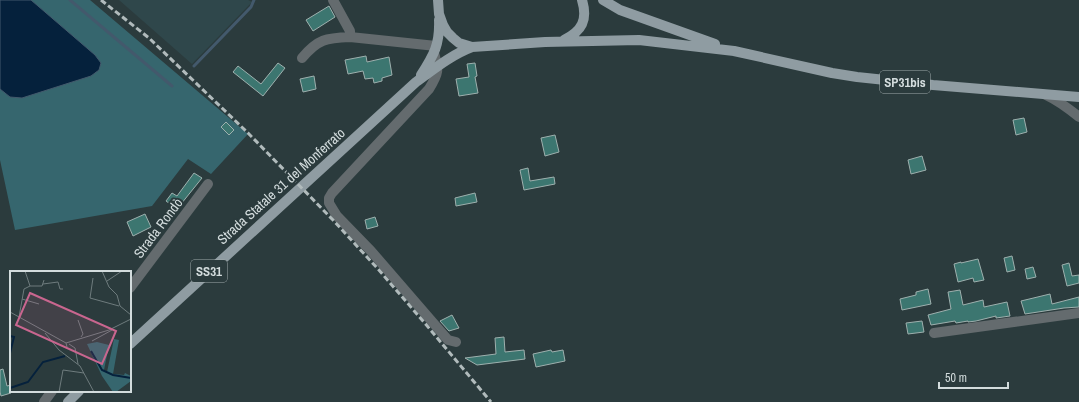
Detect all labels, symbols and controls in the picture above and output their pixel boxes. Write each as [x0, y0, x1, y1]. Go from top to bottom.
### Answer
road number: SP31bis [880, 71, 930, 93]
street label: Strada Statale 31 del Monferrato [213, 124, 349, 248]
street label: Strada Rondò [129, 194, 187, 262]
road number: SS31 [191, 260, 227, 282]
inset map [10, 271, 131, 392]
scale bar [939, 364, 1008, 390]
text: 50 m [945, 370, 967, 386]

